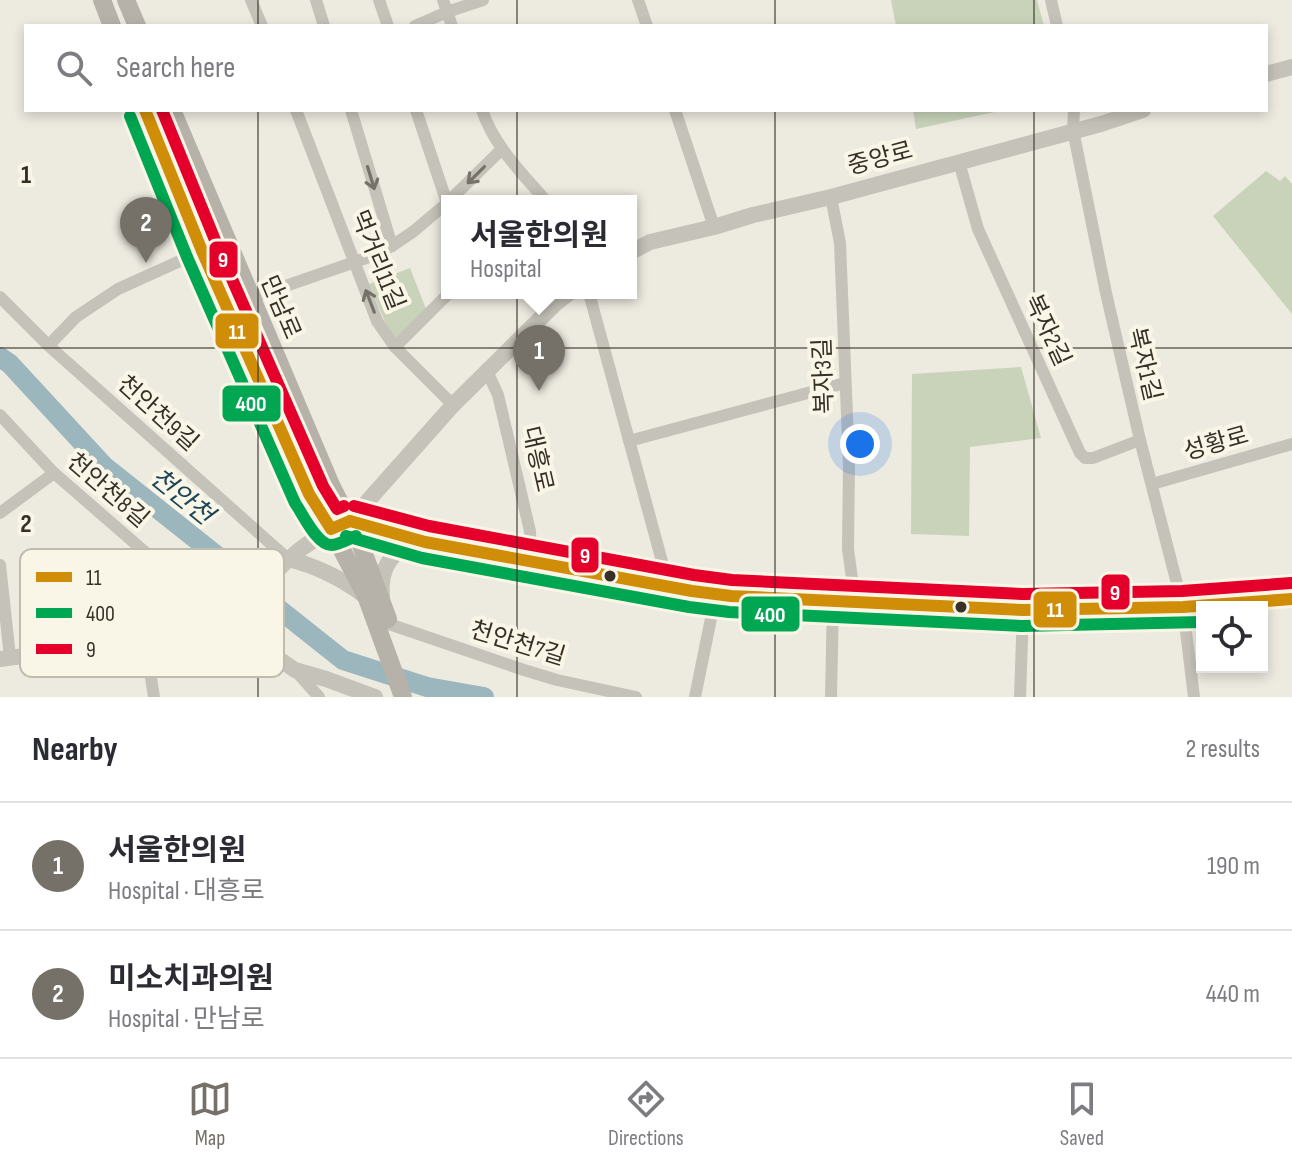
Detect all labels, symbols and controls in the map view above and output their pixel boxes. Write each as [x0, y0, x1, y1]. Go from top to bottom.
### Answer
search box [24, 24, 1268, 112]
icon: search [52, 46, 96, 90]
text: Search here [116, 50, 235, 86]
street label: 중앙로 [844, 136, 916, 181]
text: 1 [21, 160, 31, 191]
one-way arrow [364, 165, 379, 191]
one-way arrow [467, 165, 486, 184]
popup [441, 195, 637, 299]
pin: 2 [120, 197, 172, 263]
street label: 먹거리11길 [344, 206, 411, 314]
text: 서울한의원 [470, 218, 608, 254]
line badge: 9 [208, 240, 239, 279]
text: 9 [218, 247, 228, 274]
text: Hospital [470, 254, 542, 285]
street label: 만남로 [254, 271, 307, 343]
one-way arrow [362, 289, 376, 314]
street label: 복자2길 [1018, 290, 1077, 371]
line badge: 11 [214, 312, 260, 350]
text: 11 [228, 319, 246, 346]
street label: 복자1길 [1122, 324, 1167, 404]
pin: 1 [513, 325, 565, 391]
street label: 복자3길 [808, 337, 839, 415]
street label: 천안천9길 [111, 369, 204, 457]
line badge: 400 [221, 384, 282, 423]
text: 400 [235, 391, 267, 418]
street label: 성황로 [1180, 420, 1252, 467]
street label: 대흥로 [516, 424, 559, 495]
your location [840, 424, 880, 464]
street label: 천안천8길 [61, 447, 154, 534]
water label: 천안천 [143, 463, 221, 534]
text: 2 [20, 509, 32, 540]
line badge: 9 [570, 536, 600, 574]
text: 9 [580, 543, 590, 570]
legend [20, 549, 284, 677]
text: 11 [86, 565, 102, 592]
unlabelled marker [602, 568, 618, 584]
line badge: 9 [1100, 573, 1131, 611]
text: 9 [1110, 580, 1120, 607]
line badge: 11 [1032, 590, 1078, 629]
line badge: 400 [740, 595, 801, 633]
text: 11 [1046, 597, 1064, 624]
unlabelled marker [953, 599, 969, 615]
text: 400 [86, 601, 115, 628]
map controls [1196, 601, 1268, 673]
button: locate [1196, 601, 1268, 673]
text: 400 [754, 602, 786, 629]
street label: 천안천7길 [467, 615, 569, 672]
text: 9 [86, 637, 96, 664]
text: Nearby [32, 729, 118, 770]
text: 2 results [1186, 734, 1260, 765]
text: 서울한의원 [108, 833, 246, 869]
text: 1 [53, 851, 63, 882]
text: 190 m [1207, 851, 1260, 882]
text: Hospital · 대흥로 [108, 876, 265, 907]
text: 미소치과의원 [108, 961, 274, 997]
text: 2 [52, 979, 64, 1010]
text: 440 m [1206, 979, 1260, 1010]
text: Hospital · 만남로 [108, 1004, 265, 1035]
tab: Map [188, 1077, 232, 1152]
tab: Directions [608, 1077, 684, 1152]
tab: Saved [1060, 1077, 1104, 1152]

